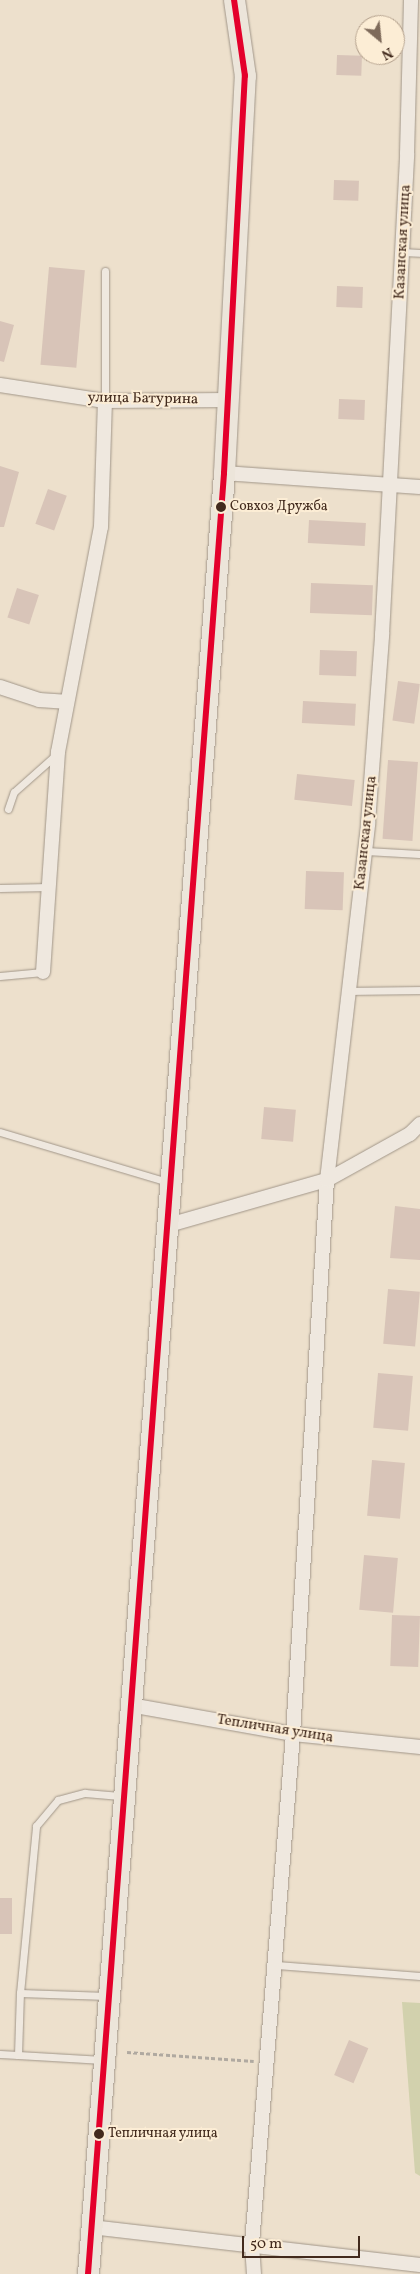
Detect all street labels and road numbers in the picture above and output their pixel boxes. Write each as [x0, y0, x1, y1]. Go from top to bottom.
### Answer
street label: Казанская улица [391, 184, 415, 300]
street label: улица Батурина [87, 389, 199, 409]
street label: Казанская улица [351, 775, 381, 891]
street label: Тепличная улица [215, 1711, 335, 1747]

